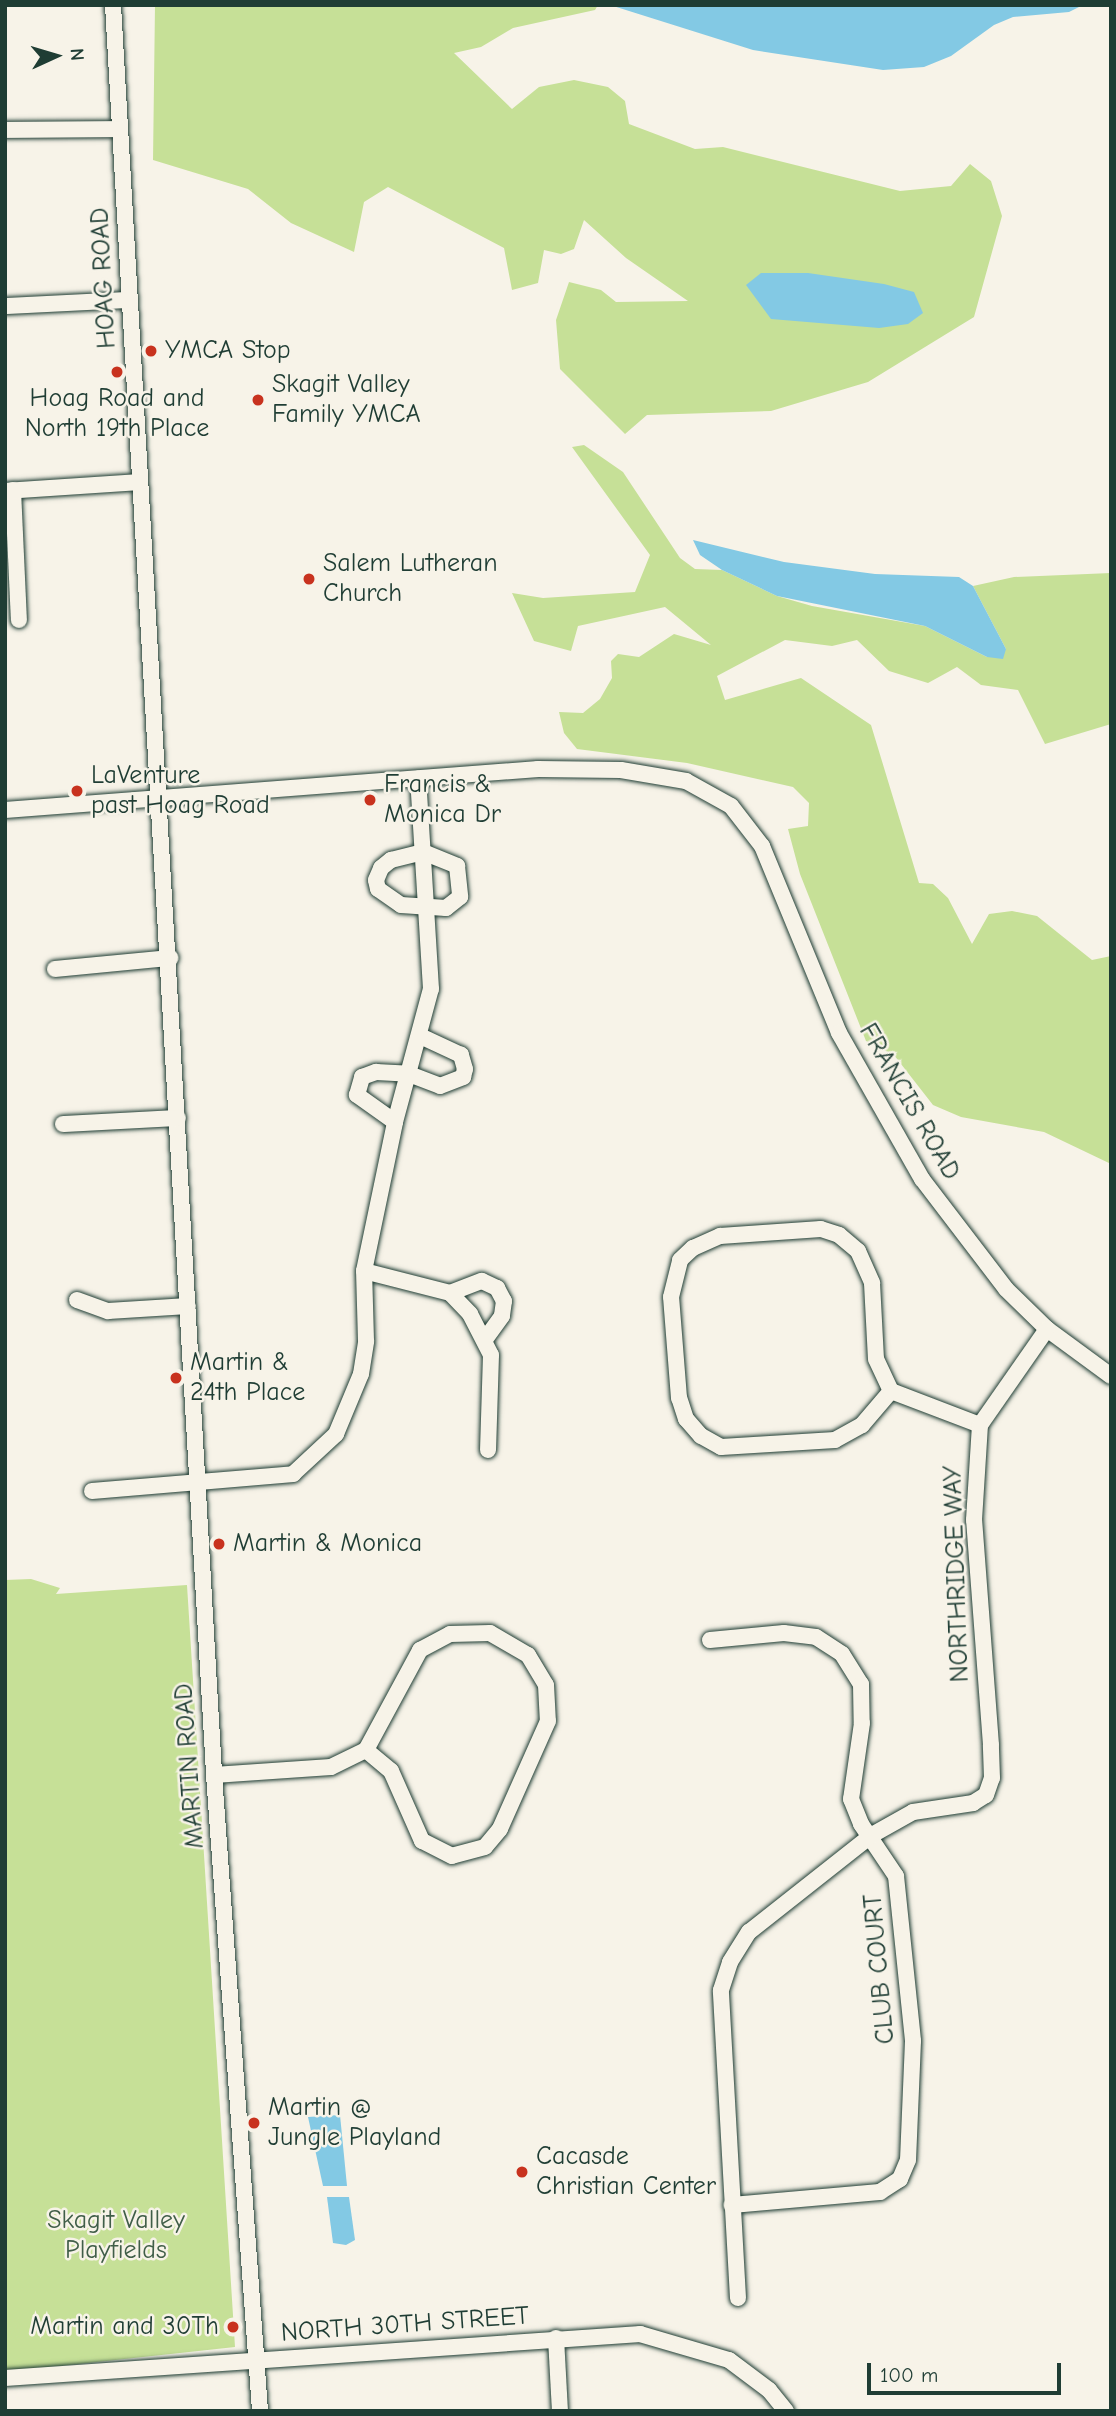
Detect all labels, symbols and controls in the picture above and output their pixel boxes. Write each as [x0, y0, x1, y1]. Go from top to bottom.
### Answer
north arrow [21, 21, 91, 91]
text: N [66, 48, 88, 61]
street label: HOAG ROAD [85, 207, 123, 349]
place label: YMCA Stop [165, 335, 291, 367]
marker: YMCA Stop [143, 343, 159, 359]
marker: Hoag Road and North 19th Place [109, 364, 125, 380]
place label: Skagit Valley Family YMCA [272, 369, 421, 430]
place label: Hoag Road and North 19th Place [25, 383, 209, 444]
marker: Skagit Valley Family YMCA [250, 392, 266, 408]
place label: Salem Lutheran Church [323, 548, 498, 610]
marker: Salem Lutheran Church [301, 571, 317, 587]
place label: LaVenture past Hoag Road [91, 760, 270, 822]
place label: Francis & Monica Dr [384, 769, 501, 830]
marker: LaVenture past Hoag Road [69, 783, 85, 799]
marker: Francis & Monica Dr [362, 792, 378, 808]
street label: FRANCIS ROAD [852, 1018, 966, 1186]
place label: Martin & 24th Place [190, 1347, 305, 1408]
marker: Martin & 24th Place [168, 1370, 184, 1386]
street label: NORTHRIDGE WAY [938, 1465, 976, 1683]
place label: Martin & Monica [233, 1528, 422, 1560]
marker: Martin & Monica [211, 1536, 227, 1552]
street label: MARTIN ROAD [169, 1682, 211, 1850]
street label: CLUB COURT [858, 1893, 902, 2045]
place label: Martin @ Jungle Playland [268, 2092, 441, 2154]
marker: Martin @ Jungle Playland [246, 2115, 262, 2131]
place label: Cacasde Christian Center [536, 2141, 716, 2202]
marker: Cacasde Christian Center [514, 2164, 530, 2180]
park label: Skagit Valley Playfields [47, 2205, 185, 2266]
street label: NORTH 30TH STREET [280, 2301, 530, 2349]
place label: Martin and 30Th [30, 2311, 219, 2343]
marker: Martin and 30Th [225, 2319, 241, 2335]
scale bar [871, 2350, 1065, 2394]
text: 100 m [880, 2363, 938, 2387]

